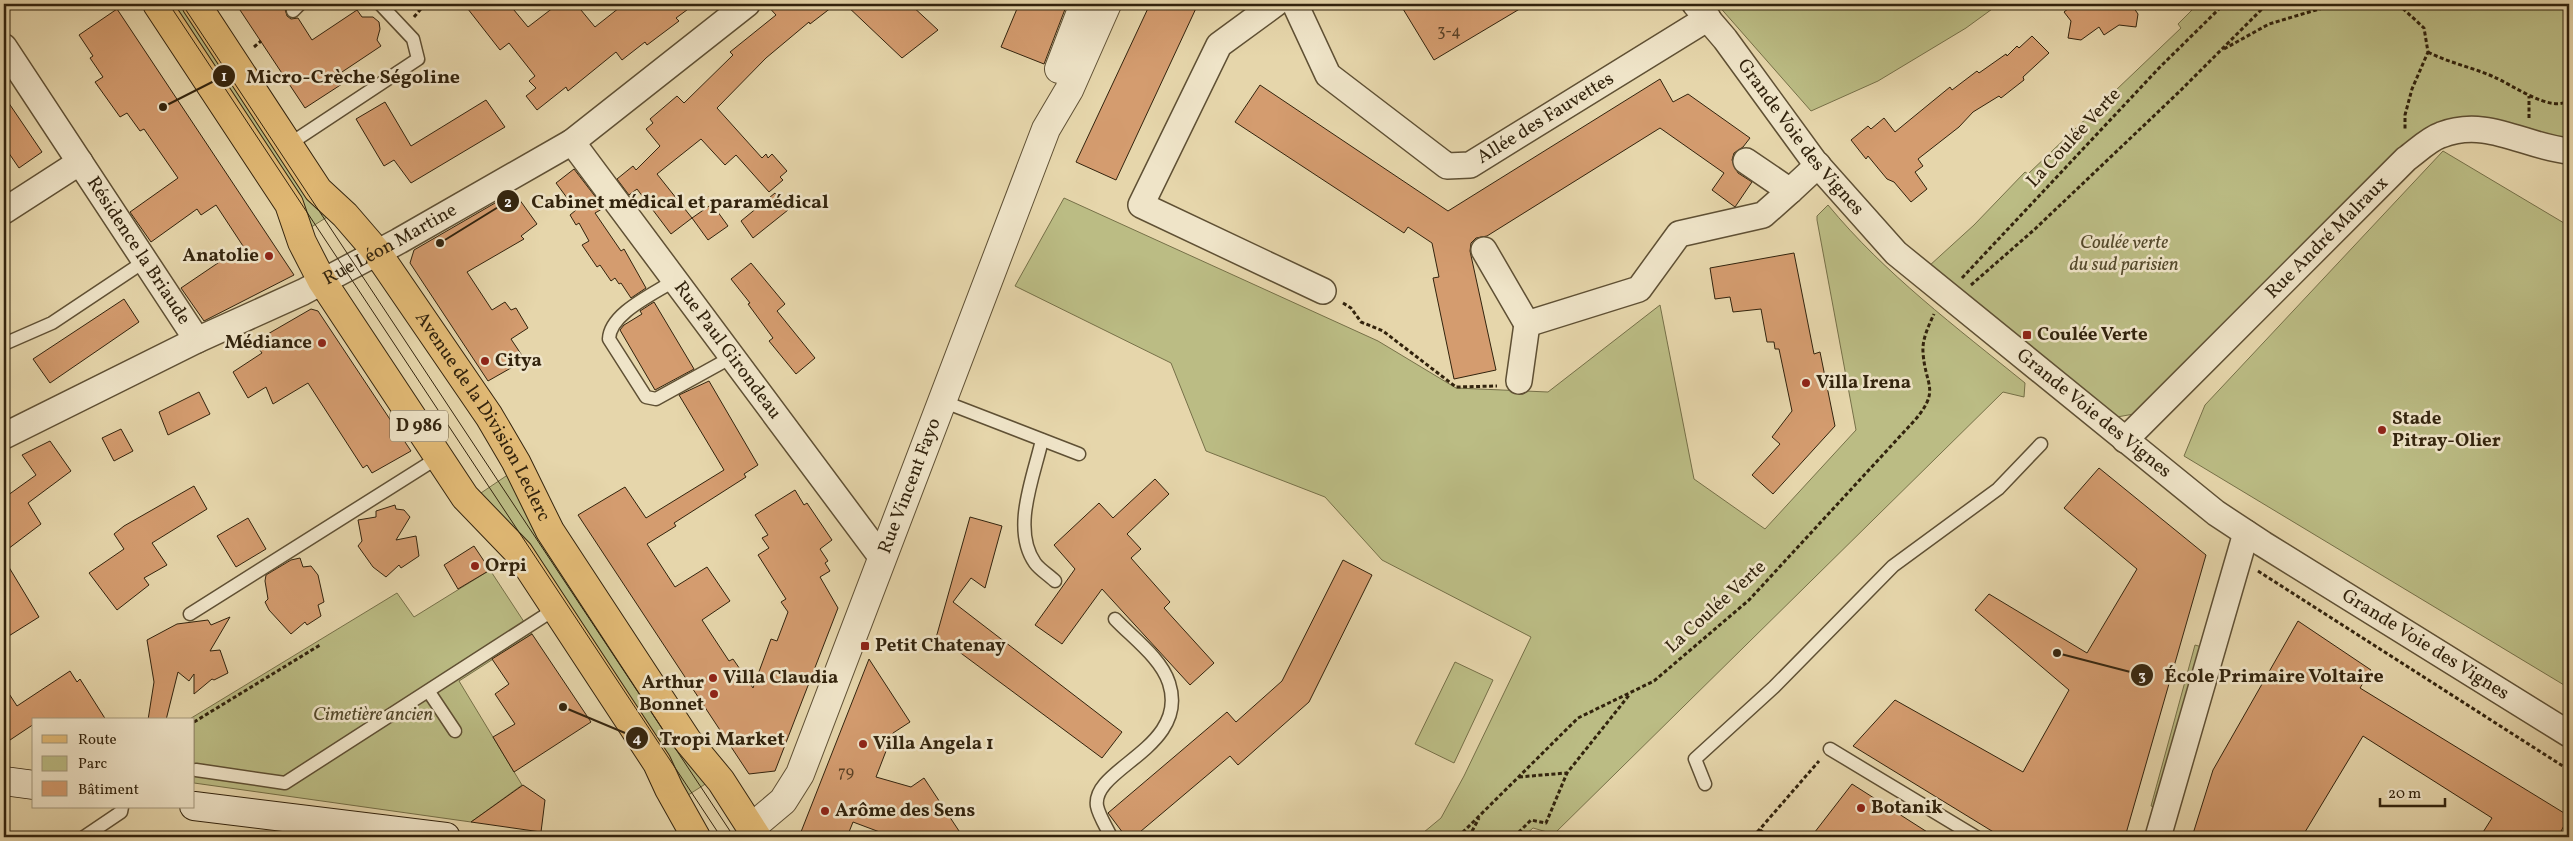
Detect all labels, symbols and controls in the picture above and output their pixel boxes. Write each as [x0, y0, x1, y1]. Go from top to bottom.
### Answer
house number: 3-4 [1437, 21, 1461, 43]
street label: Grande Voie des Vignes [1731, 54, 1870, 221]
callout: Micro-Crèche Ségoline [211, 58, 470, 93]
text: Micro-Crèche Ségoline [246, 64, 460, 92]
street label: Allée des Fauvettes [1472, 66, 1619, 171]
text: 1 [221, 67, 227, 88]
street label: La Coulée Verte [2021, 82, 2127, 194]
street label: Rue André Malraux [2260, 171, 2394, 305]
street label: Résidence la Briaude [80, 172, 196, 330]
callout: Cabinet médical et paramédical [496, 184, 838, 219]
text: Cabinet médical et paramédical [531, 189, 829, 217]
text: 2 [504, 193, 512, 214]
street label: Rue Léon Martine [318, 197, 462, 292]
park label: Coulée verte du sud parisien [2069, 230, 2179, 278]
place label: Anatolie [183, 243, 259, 269]
marker: Anatolie [263, 250, 275, 262]
street label: Rue Paul Girondeau [667, 276, 787, 425]
street label: Avenue de la Division Leclerc [408, 307, 556, 526]
place label: Coulée Verte [2037, 322, 2148, 348]
marker: Coulée Verte [2021, 329, 2033, 341]
place label: Médiance [225, 330, 312, 356]
marker: Médiance [316, 337, 328, 349]
street label: Grande Voie des Vignes [2011, 343, 2177, 484]
place label: Citya [495, 348, 542, 374]
marker: Citya [479, 355, 491, 367]
place label: Villa Irena [1816, 370, 1911, 396]
marker: Villa Irena [1800, 377, 1812, 389]
place label: Stade Pitray-Olier [2392, 406, 2501, 454]
road number: D 986 [390, 411, 448, 442]
street label: Rue Vincent Fayo [872, 414, 948, 558]
marker: Stade Pitray-Olier [2376, 424, 2388, 436]
place label: Orpi [485, 553, 527, 579]
street label: La Coulée Verte [1660, 555, 1772, 659]
marker: Orpi [469, 560, 481, 572]
street label: Grande Voie des Vignes [2337, 583, 2514, 707]
place label: Petit Chatenay [875, 633, 1006, 659]
marker: Petit Chatenay [859, 640, 871, 652]
callout: École Primaire Voltaire [2129, 658, 2394, 693]
text: École Primaire Voltaire [2164, 663, 2384, 691]
place label: Villa Claudia [723, 665, 838, 691]
text: 3 [2138, 666, 2146, 687]
place label: Arthur Bonnet [639, 670, 704, 718]
marker: Villa Claudia [707, 672, 719, 684]
marker: Arthur Bonnet [708, 688, 720, 700]
park label: Cimetière ancien [313, 702, 433, 728]
legend [32, 718, 195, 808]
callout: Tropi Market [624, 720, 795, 755]
text: Tropi Market [659, 726, 785, 754]
text: 4 [632, 729, 642, 750]
text: Route [78, 730, 117, 751]
place label: Villa Angela 1 [873, 731, 994, 757]
marker: Villa Angela 1 [857, 738, 869, 750]
text: Parc [78, 754, 107, 775]
house number: 79 [838, 762, 854, 784]
scale bar [2380, 776, 2446, 808]
text: Bâtiment [78, 780, 139, 801]
text: 20 m [2388, 784, 2421, 805]
place label: Botanik [1871, 795, 1943, 821]
place label: Arôme des Sens [835, 798, 975, 824]
marker: Botanik [1855, 802, 1867, 814]
marker: Arôme des Sens [819, 805, 831, 817]

